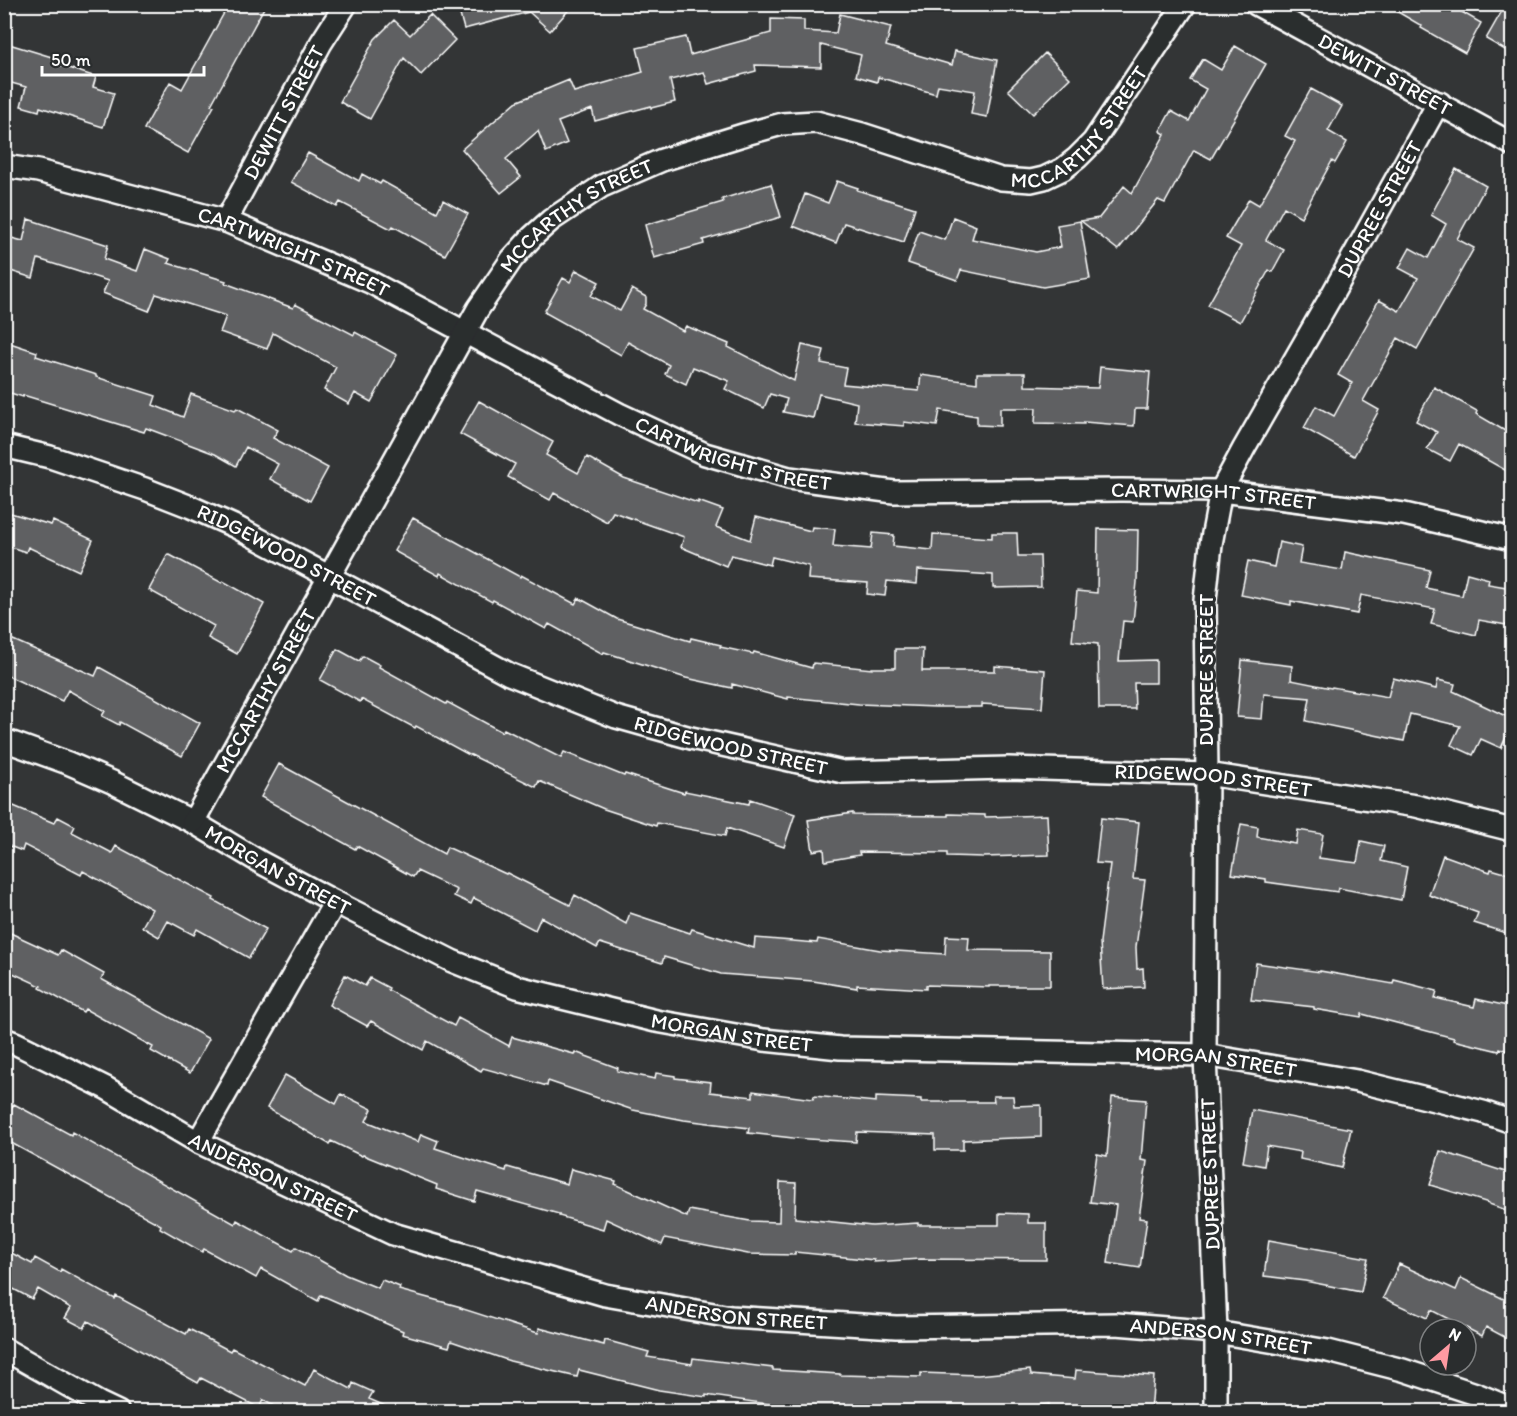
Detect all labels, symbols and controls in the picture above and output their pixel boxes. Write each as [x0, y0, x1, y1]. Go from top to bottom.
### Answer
street label: DEWITT STREET [1314, 27, 1457, 121]
scale bar [42, 39, 204, 77]
street label: DEWITT STREET [237, 41, 330, 184]
text: 50 m [51, 49, 91, 71]
street label: MCCARTHY STREET [1010, 61, 1152, 194]
street label: DUPREE STREET [1331, 136, 1427, 282]
street label: MCCARTHY STREET [494, 152, 657, 277]
street label: CARTWRIGHT STREET [195, 201, 394, 302]
street label: CARTWRIGHT STREET [631, 410, 833, 496]
street label: CARTWRIGHT STREET [1111, 477, 1318, 515]
street label: RIDGEWOOD STREET [193, 498, 381, 612]
street label: DUPREE STREET [1193, 594, 1218, 746]
street label: MCCARTHY STREET [210, 604, 321, 777]
street label: RIDGEWOOD STREET [631, 710, 830, 780]
street label: RIDGEWOOD STREET [1114, 758, 1314, 802]
street label: MORGAN STREET [201, 819, 355, 920]
street label: MORGAN STREET [649, 1007, 814, 1057]
street label: MORGAN STREET [1135, 1041, 1299, 1083]
street label: DUPREE STREET [1194, 1097, 1225, 1251]
street label: ANDERSON STREET [185, 1126, 362, 1228]
street label: ANDERSON STREET [644, 1289, 828, 1335]
street label: ANDERSON STREET [1129, 1312, 1314, 1360]
north arrow [1418, 1317, 1478, 1377]
text: N [1446, 1323, 1464, 1345]

